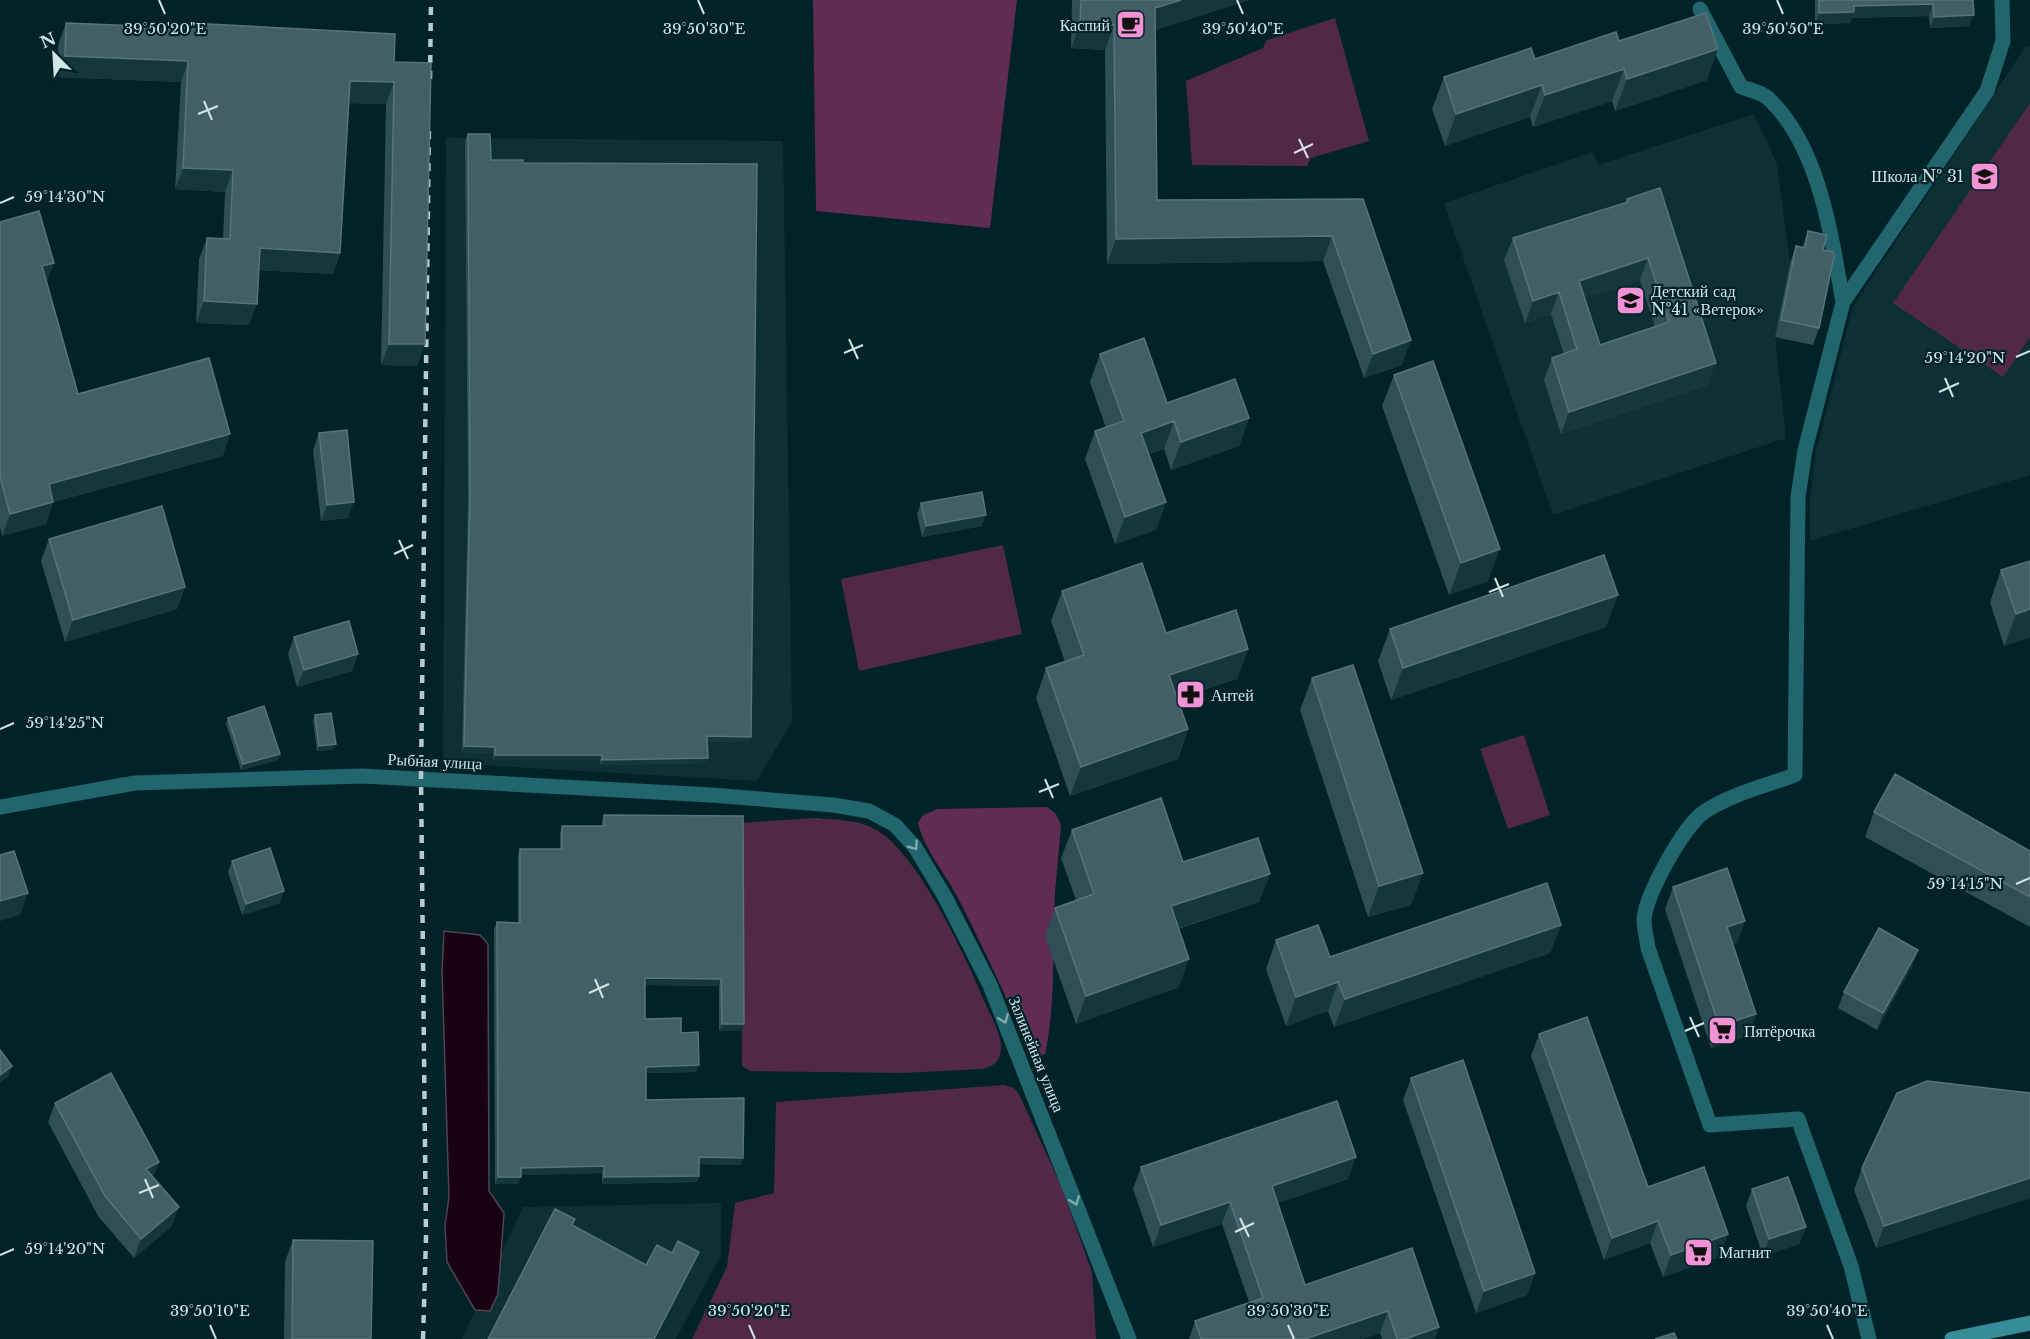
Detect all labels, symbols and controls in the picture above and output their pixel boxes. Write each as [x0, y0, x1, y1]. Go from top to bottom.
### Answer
cafe icon: Каспий [1115, 9, 1147, 41]
place label: Каспий [1060, 15, 1110, 35]
text: 39°50'20"E [124, 19, 206, 38]
text: 39°50'30"E [663, 19, 745, 38]
text: 39°50'40"E [1202, 19, 1284, 38]
text: 39°50'50"E [1742, 19, 1824, 38]
north arrow [24, 24, 84, 84]
text: N [37, 28, 59, 52]
school or university icon: Школа № 31 [1969, 160, 2001, 192]
place label: Школа № 31 [1871, 166, 1964, 186]
text: 59°14'30"N [25, 187, 105, 206]
place label: Детский сад №41 «Ветерок» [1651, 281, 1764, 319]
school or university icon: Детский сад №41 «Ветерок» [1614, 284, 1646, 316]
text: 59°14'20"N [1925, 348, 2005, 367]
pharmacy icon: Антей [1174, 679, 1206, 711]
place label: Антей [1211, 685, 1254, 705]
text: 59°14'25"N [26, 713, 104, 732]
street label: Рыбная улица [387, 749, 483, 773]
one-way arrow [907, 840, 918, 851]
text: 59°14'15"N [1927, 874, 2003, 893]
street label: Залинейная улица [1005, 993, 1069, 1115]
one-way arrow [997, 1013, 1009, 1024]
supermarket icon: Пятёрочка [1707, 1015, 1739, 1047]
place label: Пятёрочка [1744, 1021, 1815, 1041]
one-way arrow [1068, 1195, 1081, 1205]
supermarket icon: Магнит [1682, 1236, 1714, 1268]
text: 59°14'20"N [25, 1239, 105, 1258]
place label: Магнит [1719, 1242, 1771, 1262]
text: 39°50'10"E [170, 1301, 250, 1320]
text: 39°50'20"E [708, 1301, 790, 1320]
text: 39°50'30"E [1247, 1301, 1329, 1320]
text: 39°50'40"E [1786, 1301, 1868, 1320]

